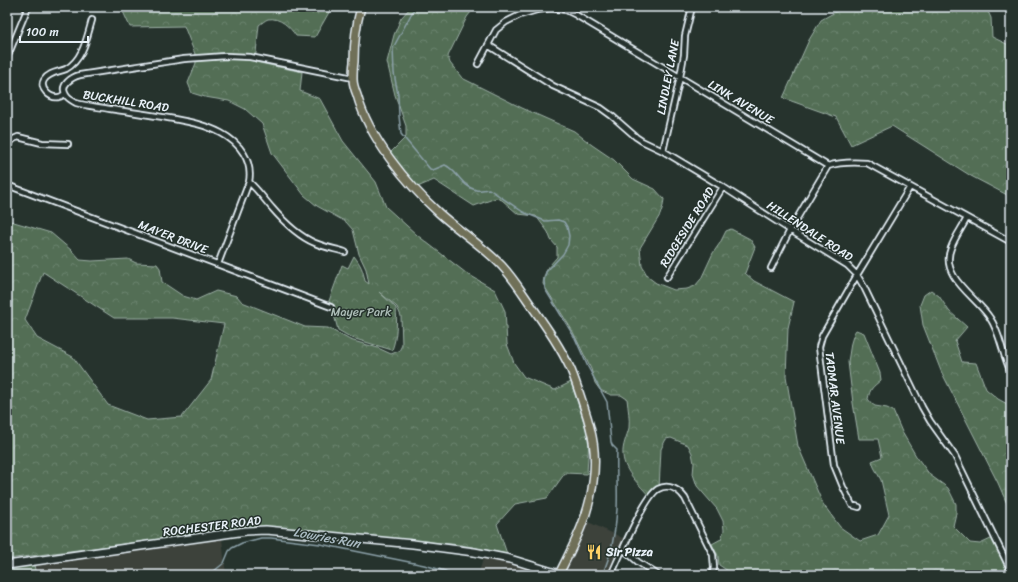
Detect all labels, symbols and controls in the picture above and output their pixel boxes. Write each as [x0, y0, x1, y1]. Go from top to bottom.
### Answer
scale bar [20, 18, 88, 44]
text: 100 m [26, 21, 59, 43]
street label: LINDLEY LANE [650, 36, 686, 117]
street label: LINK AVENUE [704, 74, 779, 131]
street label: BUCKHILL ROAD [81, 83, 171, 119]
street label: RIDGESIDE ROAD [653, 182, 721, 272]
street label: HILLENDALE ROAD [762, 195, 858, 268]
street label: MAYER DRIVE [135, 214, 212, 261]
park label: Mayer Park [331, 301, 392, 323]
street label: TADMAR AVENUE [818, 351, 852, 447]
street label: ROCHESTER ROAD [162, 509, 263, 543]
water label: Lowries Run [292, 520, 364, 555]
place label: Sir Pizza [605, 541, 654, 563]
restaurant icon: Sir Pizza [585, 543, 603, 561]

